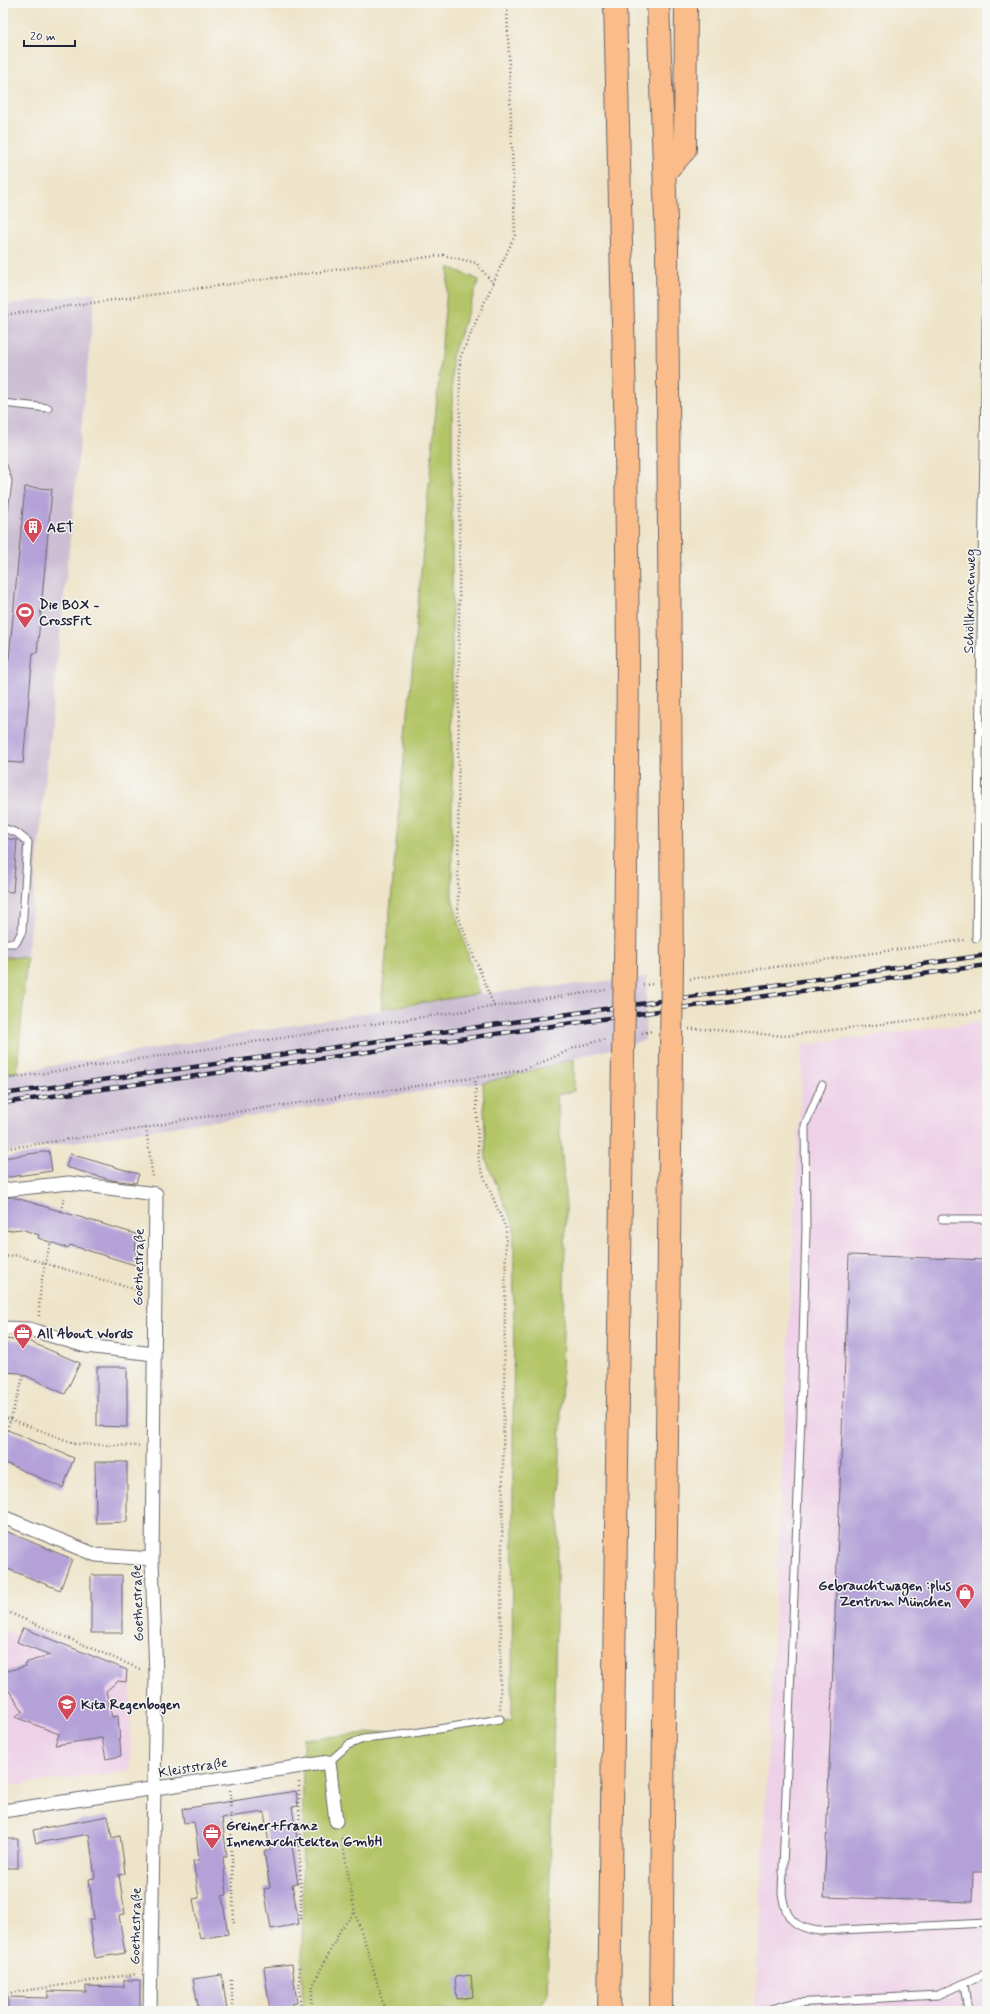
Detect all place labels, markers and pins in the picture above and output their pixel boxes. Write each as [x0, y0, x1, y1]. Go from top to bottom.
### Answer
building icon: AET [22, 516, 44, 544]
place label: AET [47, 519, 74, 537]
place label: Die BOX - CrossFit [39, 596, 100, 630]
sports icon: Die BOX - CrossFit [14, 601, 36, 629]
office icon: All About Words [12, 1322, 34, 1350]
place label: All About Words [37, 1325, 134, 1343]
place label: Gebrauchtwagen :plus Zentrum München [818, 1577, 951, 1611]
shop icon: Gebrauchtwagen :plus Zentrum München [954, 1582, 976, 1610]
school or university icon: Kita Regenbogen [56, 1693, 78, 1721]
place label: Kita Regenbogen [81, 1696, 181, 1715]
place label: Greiner+Franz Innenarchitekten GmbH [226, 1817, 382, 1851]
office icon: Greiner+Franz Innenarchitekten GmbH [201, 1822, 223, 1850]

